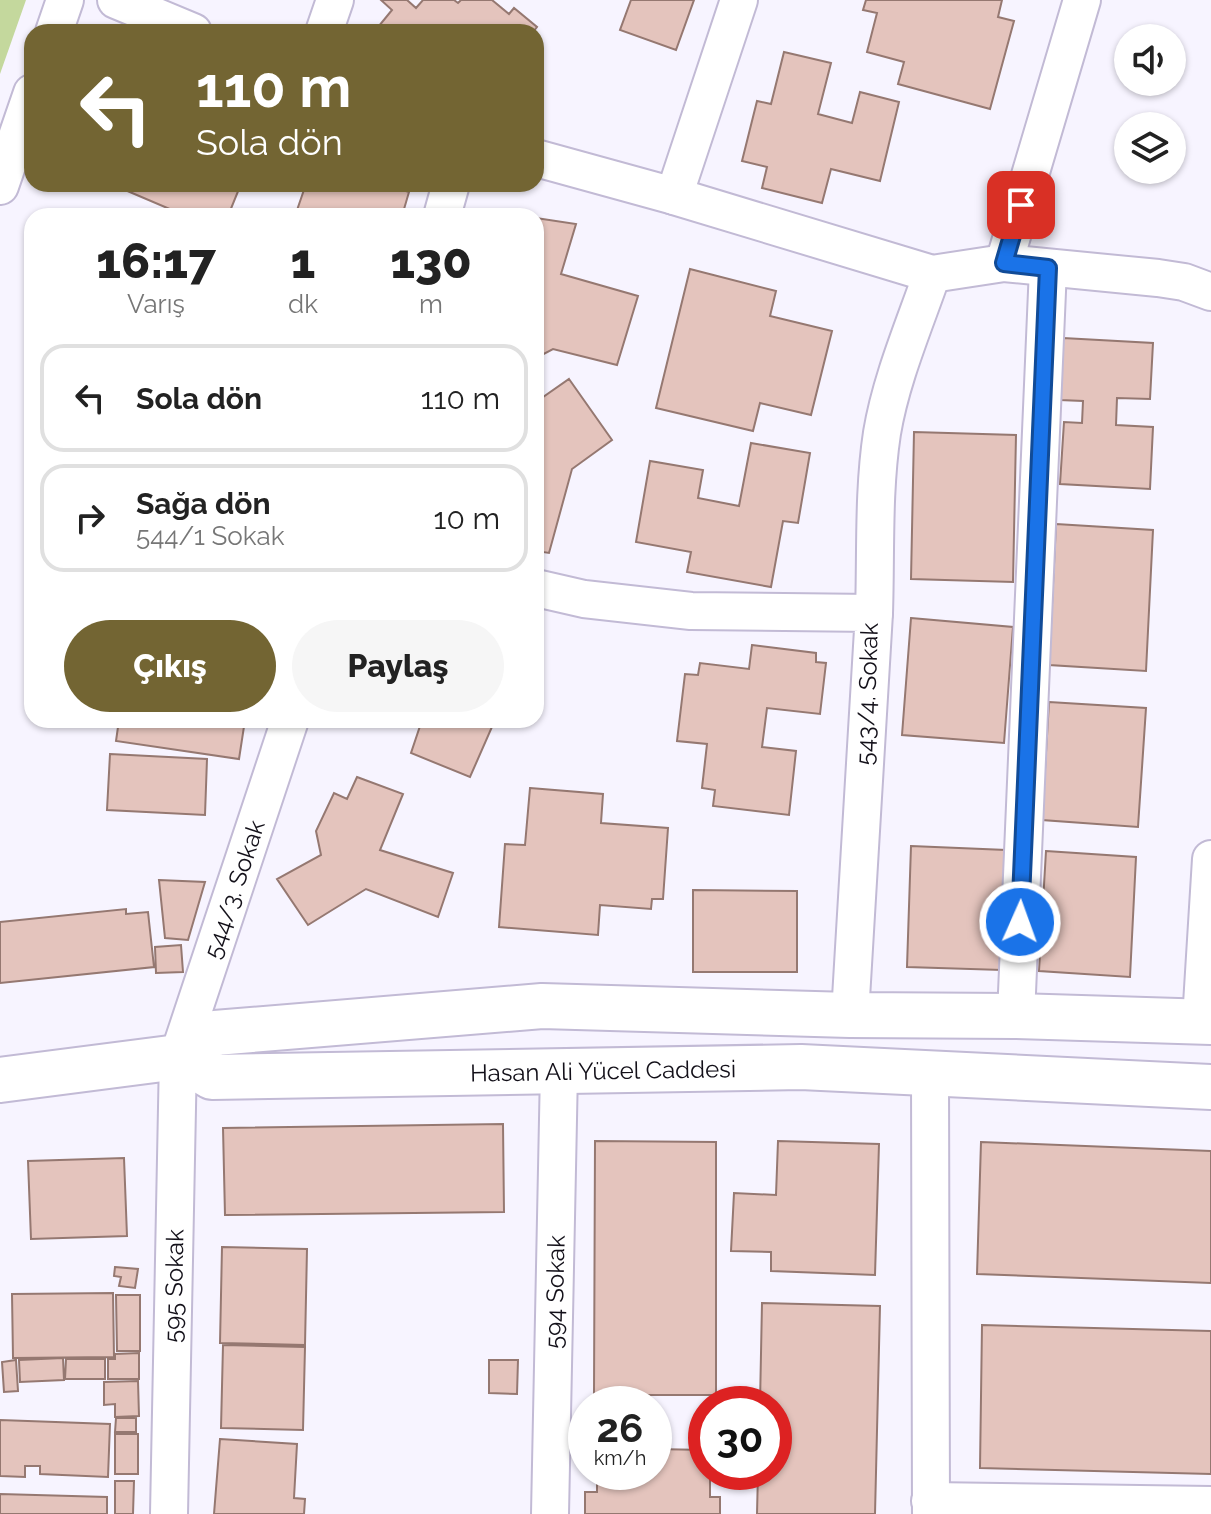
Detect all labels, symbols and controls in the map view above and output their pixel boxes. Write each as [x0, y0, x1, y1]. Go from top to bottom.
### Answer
map controls [1114, 24, 1186, 184]
button: sound [1114, 24, 1186, 96]
text: 110 m [196, 54, 351, 120]
icon: left [64, 56, 168, 160]
button: layers [1114, 112, 1186, 184]
text: Sola dön [196, 121, 343, 163]
pin [987, 171, 1055, 239]
icon: arrive [999, 183, 1043, 227]
text: 16:17 [96, 233, 216, 289]
text: 1 [291, 233, 315, 289]
text: 130 [390, 233, 472, 289]
text: Varış [127, 289, 185, 319]
text: dk [288, 289, 318, 319]
text: m [419, 289, 443, 319]
icon: left [68, 376, 112, 420]
text: Sola dön [136, 381, 262, 416]
text: 110 m [421, 381, 500, 416]
text: Sağa dön [136, 486, 271, 521]
icon: right [68, 496, 112, 540]
text: 10 m [434, 501, 500, 536]
text: 544/1 Sokak [136, 521, 284, 551]
button: Çıkış [64, 620, 276, 712]
button: Paylaş [292, 620, 504, 712]
street label: 543/4. Sokak [850, 622, 884, 766]
street label: 544/3. Sokak [197, 816, 270, 962]
position arrow [978, 880, 1062, 964]
street label: Hasan Ali Yücel Caddesi [470, 1054, 736, 1087]
street label: 595 Sokak [158, 1229, 189, 1343]
street label: 594 Sokak [539, 1235, 570, 1349]
speed limit sign: 30 [688, 1386, 792, 1490]
text: 26 [597, 1404, 643, 1451]
text: km/h [594, 1446, 646, 1470]

